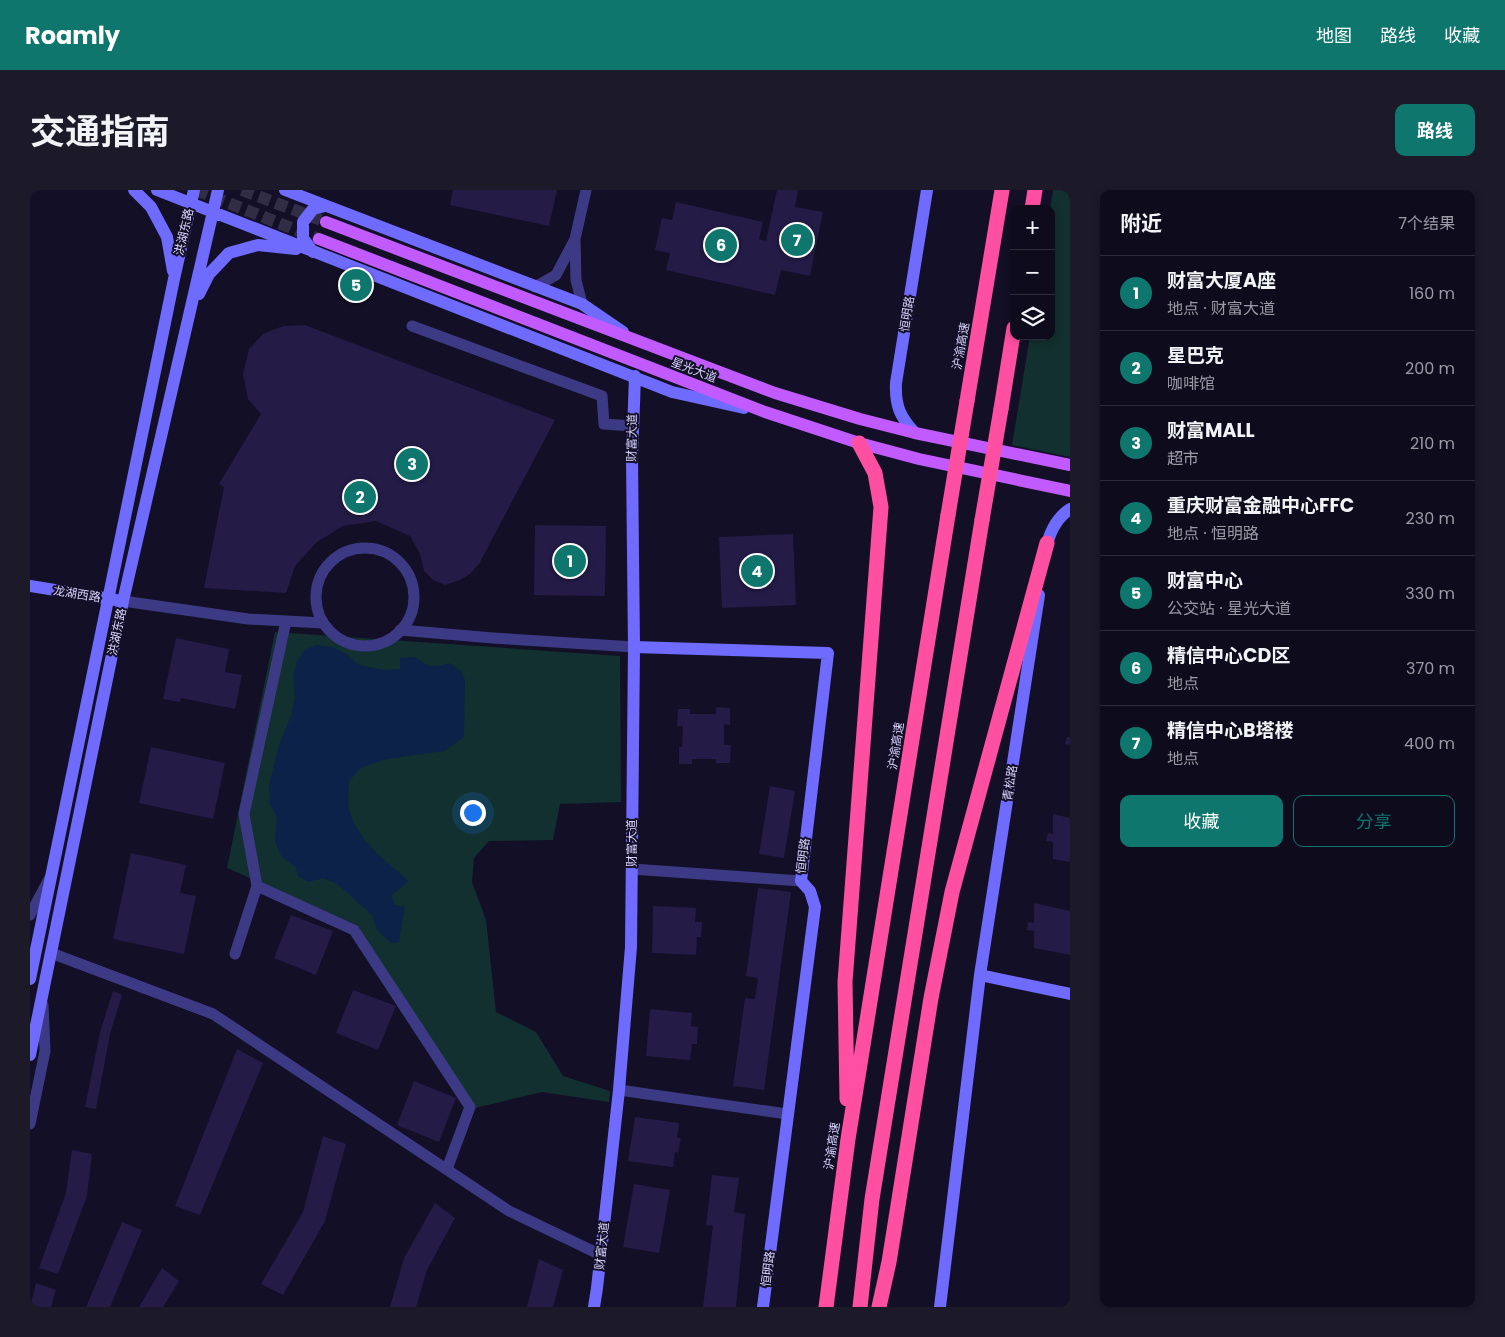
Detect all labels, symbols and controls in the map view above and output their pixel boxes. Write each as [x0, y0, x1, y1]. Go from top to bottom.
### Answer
text: Roamly [25, 19, 120, 52]
text: 地图 [1316, 23, 1352, 48]
text: 路线 [1380, 23, 1416, 48]
text: 收藏 [1444, 23, 1480, 48]
button: 路线 [1395, 104, 1475, 156]
text: 交通指南 [30, 107, 170, 156]
map controls [1010, 205, 1055, 340]
button: + [1010, 205, 1055, 250]
street label: 洪湖东路 [170, 207, 197, 257]
text: 附近 [1120, 209, 1162, 238]
text: 7个结果 [1398, 212, 1455, 235]
pin: 7 [781, 221, 813, 259]
pin: 6 [705, 226, 737, 264]
button: − [1010, 250, 1055, 295]
pin: 5 [340, 266, 372, 304]
text: 财富大厦A座 [1167, 267, 1276, 294]
text: 1 [1133, 282, 1139, 305]
text: 160 m [1409, 282, 1455, 305]
street label: 恒明路 [895, 295, 918, 333]
button: layers [1010, 295, 1055, 340]
text: 地点 · 财富大道 [1167, 297, 1275, 320]
street label: 沪渝高速 [948, 321, 973, 371]
text: 星巴克 [1167, 342, 1224, 369]
street label: 星光大道 [669, 353, 720, 386]
text: 2 [1131, 357, 1141, 380]
text: 200 m [1405, 357, 1455, 380]
text: 咖啡馆 [1167, 372, 1215, 395]
street label: 财富大道 [623, 414, 640, 462]
text: 财富MALL [1167, 417, 1255, 444]
text: 3 [1131, 432, 1141, 455]
text: 210 m [1410, 432, 1455, 455]
pin: 3 [396, 445, 428, 483]
text: 超市 [1167, 447, 1199, 470]
pin: 2 [344, 478, 376, 516]
text: 重庆财富金融中心FFC [1167, 492, 1354, 519]
text: 4 [1131, 507, 1141, 530]
text: 230 m [1406, 507, 1455, 530]
text: 地点 · 恒明路 [1167, 522, 1259, 545]
pin: 1 [554, 542, 586, 580]
pin: 4 [741, 552, 773, 590]
text: 财富中心 [1167, 567, 1243, 594]
street label: 龙湖西路 [52, 581, 102, 606]
text: 5 [1131, 582, 1141, 605]
text: 330 m [1405, 582, 1455, 605]
text: 公交站 · 星光大道 [1167, 597, 1291, 620]
street label: 洪湖东路 [103, 607, 130, 657]
text: 精信中心CD区 [1167, 642, 1290, 669]
text: 6 [1131, 657, 1141, 680]
text: 370 m [1406, 657, 1455, 680]
text: 地点 [1167, 672, 1199, 695]
text: 精信中心B塔楼 [1167, 717, 1294, 744]
street label: 沪渝高速 [883, 721, 908, 771]
text: 7 [1132, 732, 1140, 755]
text: 400 m [1404, 732, 1455, 755]
text: 地点 [1167, 747, 1199, 770]
street label: 青松路 [998, 764, 1021, 802]
button: 收藏 [1120, 795, 1283, 847]
button: 分享 [1293, 795, 1455, 847]
your location [460, 800, 486, 826]
street label: 财富大道 [623, 819, 640, 867]
street label: 恒明路 [792, 837, 813, 875]
street label: 沪渝高速 [820, 1121, 843, 1171]
street label: 财富大道 [591, 1221, 612, 1271]
street label: 恒明路 [757, 1250, 778, 1288]

